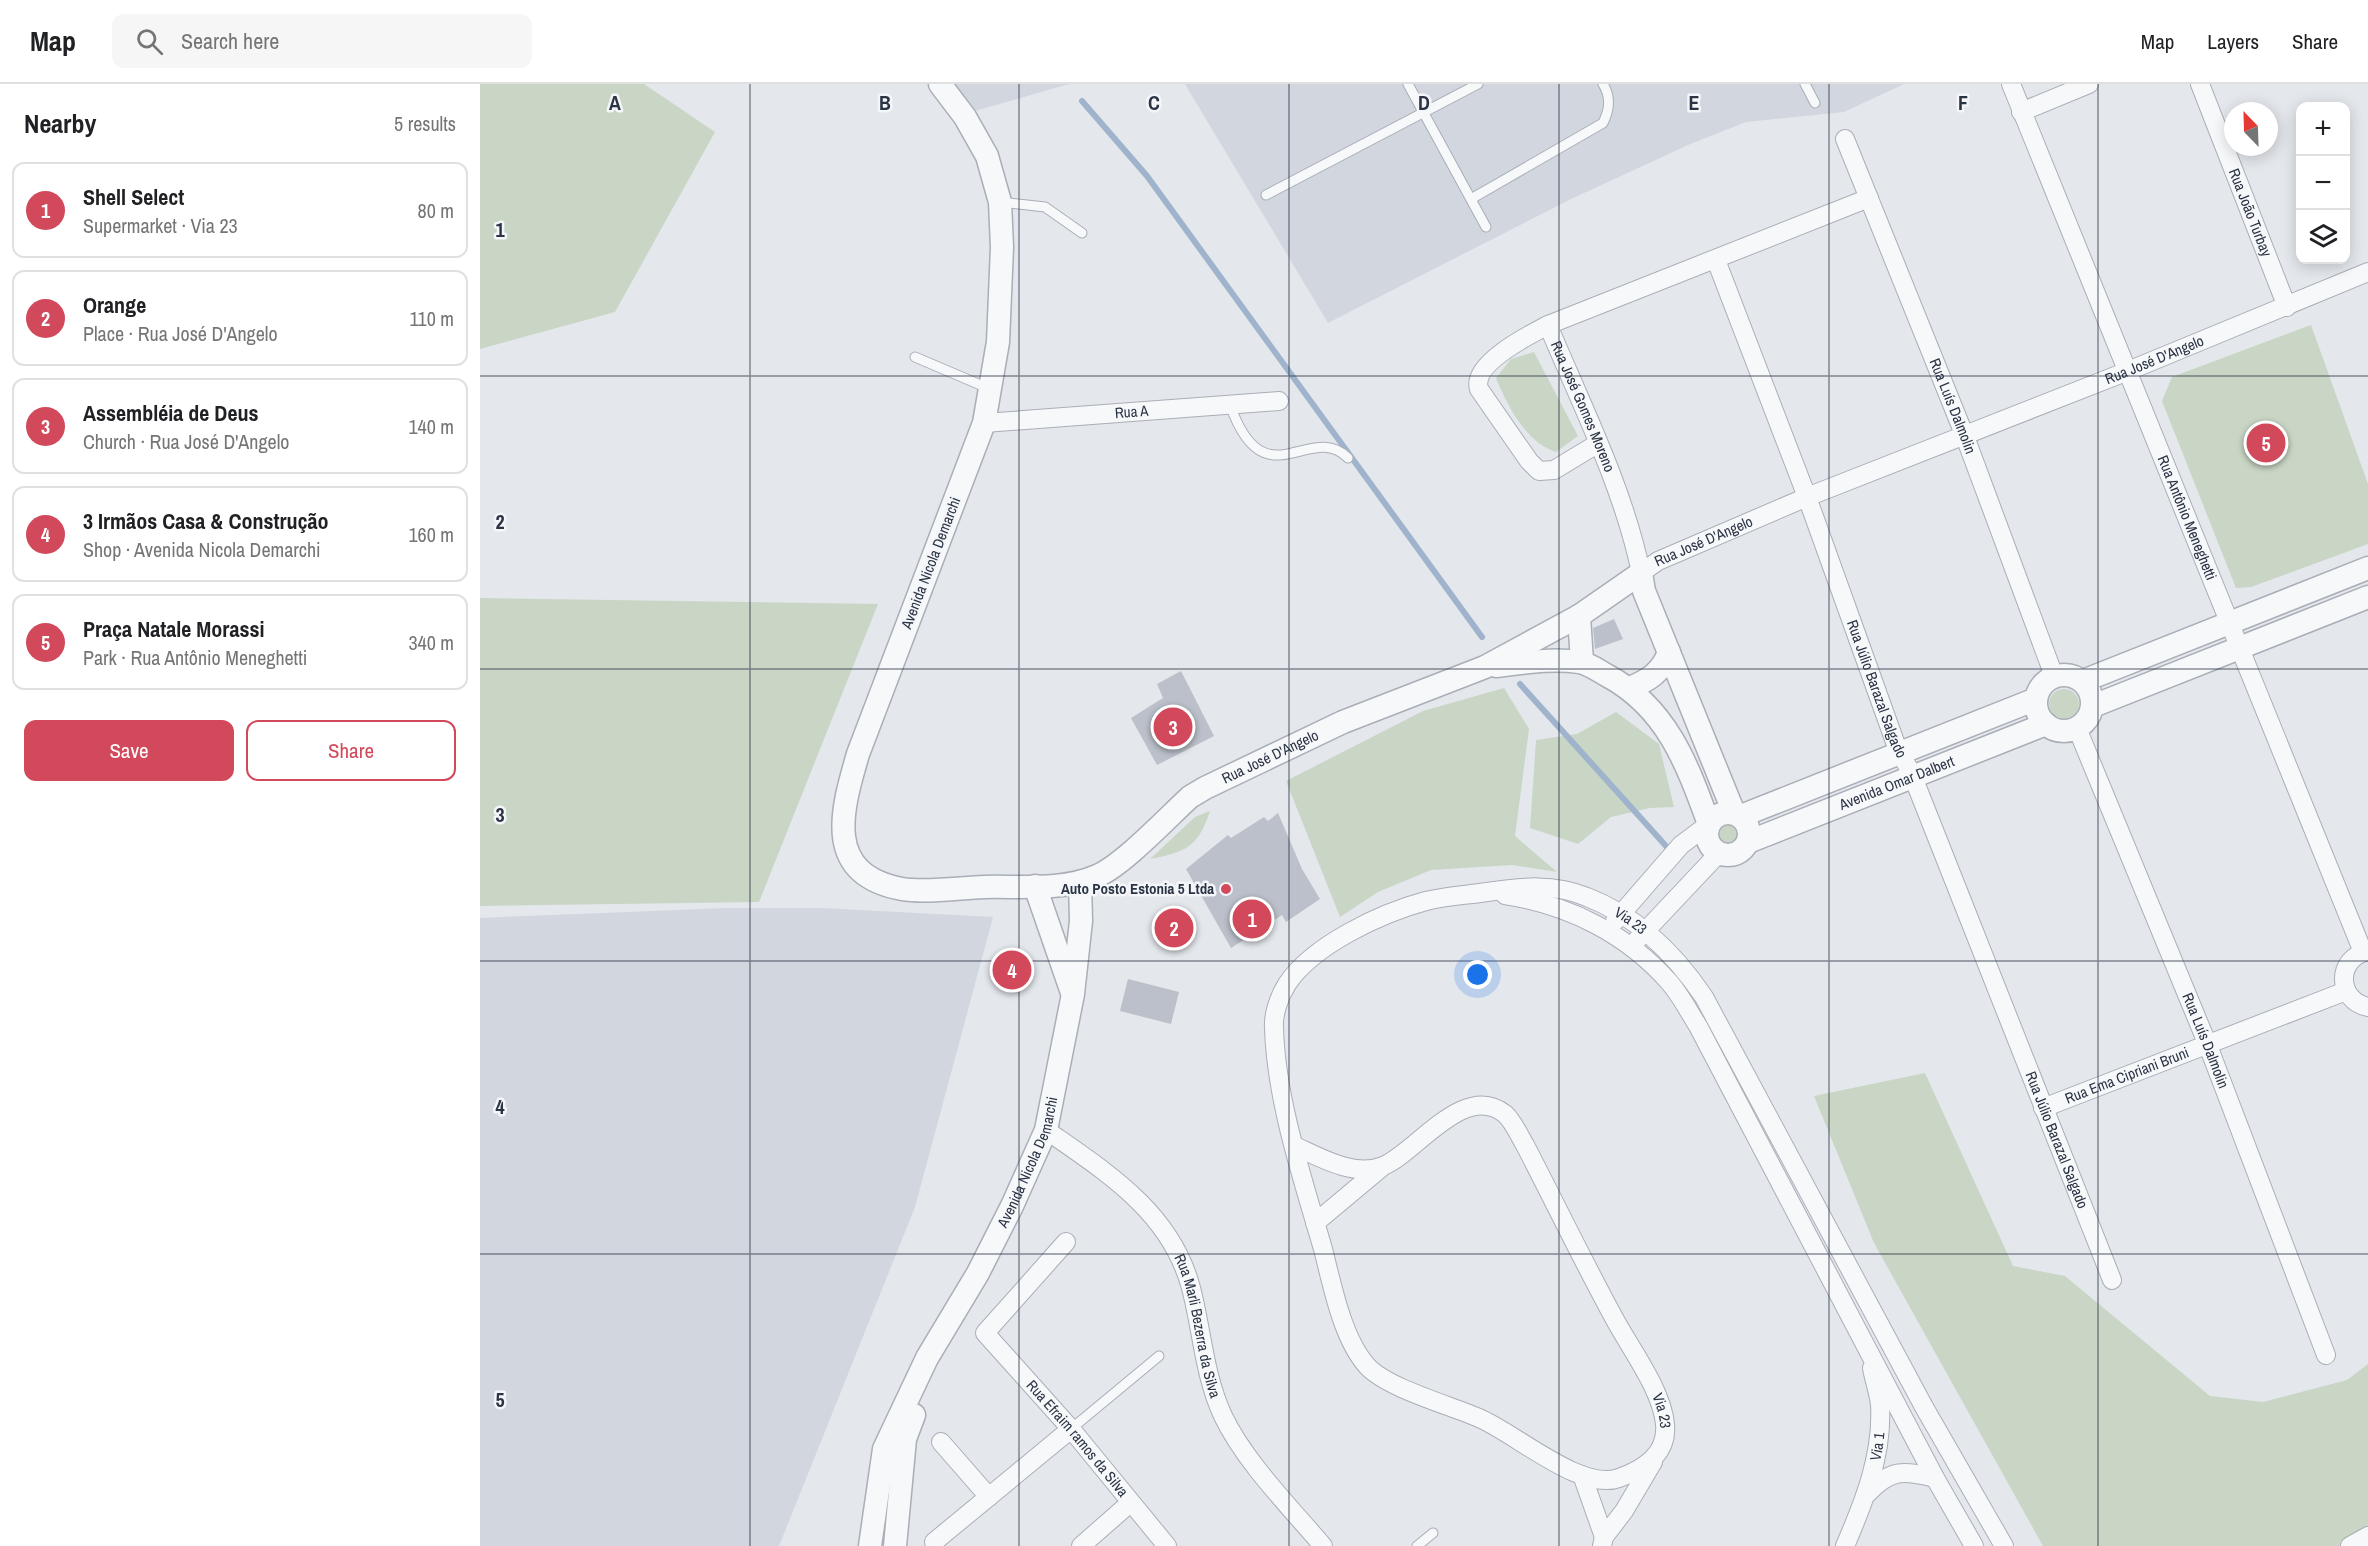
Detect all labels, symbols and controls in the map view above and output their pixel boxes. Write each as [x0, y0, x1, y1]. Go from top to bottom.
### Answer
search box [112, 14, 532, 68]
text: Map [30, 22, 76, 60]
icon: search [133, 25, 166, 58]
text: Search here [181, 26, 279, 56]
text: Map [2141, 27, 2174, 56]
text: Layers [2207, 27, 2259, 56]
text: Share [2292, 27, 2338, 56]
text: A [609, 89, 621, 116]
text: B [879, 89, 891, 116]
text: C [1148, 89, 1160, 116]
text: D [1418, 89, 1430, 116]
text: E [1689, 89, 1700, 116]
text: F [1958, 89, 1968, 116]
north arrow [2224, 102, 2278, 156]
map controls [2296, 102, 2350, 264]
button: + [2296, 102, 2350, 156]
text: Nearby [24, 106, 96, 141]
text: 5 results [394, 110, 456, 137]
button: − [2296, 156, 2350, 210]
street label: Rua João Turbay [2224, 165, 2278, 260]
text: Shell Select [83, 182, 184, 212]
text: 1 [41, 197, 50, 224]
text: 80 m [418, 197, 454, 224]
button: layers [2296, 210, 2350, 264]
text: Supermarket · Via 23 [83, 212, 238, 239]
text: 1 [495, 216, 505, 243]
text: Orange [83, 290, 146, 320]
text: 2 [41, 305, 50, 332]
text: 110 m [410, 305, 454, 332]
text: Place · Rua José D'Angelo [83, 320, 278, 347]
street label: Rua José D'Angelo [2102, 330, 2207, 389]
street label: Rua José Gomes Moreno [1546, 338, 1620, 475]
street label: Rua Luís Dalmolin [1925, 355, 1981, 457]
text: Assembléia de Deus [83, 398, 258, 428]
street label: Rua A [1114, 400, 1150, 423]
text: 3 [41, 413, 50, 440]
text: 140 m [408, 413, 454, 440]
pin: 5 [2246, 420, 2286, 466]
text: Church · Rua José D'Angelo [83, 428, 289, 455]
street label: Rua Antônio Meneghetti [2153, 452, 2222, 583]
street label: Avenida Nicola Demarchi [895, 494, 965, 633]
text: 3 Irmãos Casa & Construção [83, 506, 329, 536]
text: 2 [495, 508, 505, 535]
street label: Rua José D'Angelo [1651, 511, 1756, 571]
text: 4 [41, 521, 50, 548]
text: 160 m [408, 521, 454, 548]
text: Shop · Avenida Nicola Demarchi [83, 536, 321, 563]
text: Praça Natale Morassi [83, 614, 265, 644]
street label: Rua Júlio Barazal Salgado [1842, 617, 1912, 762]
text: 5 [41, 629, 50, 656]
text: 340 m [408, 629, 454, 656]
text: Park · Rua Antônio Meneghetti [83, 644, 307, 671]
pin: 3 [1154, 704, 1192, 750]
button: Save [24, 720, 234, 781]
button: Share [246, 720, 456, 781]
street label: Rua José D'Angelo [1218, 724, 1322, 789]
street label: Avenida Omar Dalbert [1835, 750, 1958, 815]
text: 3 [495, 801, 505, 828]
place label: Auto Posto Estonia 5 Ltda [1061, 878, 1214, 899]
marker: Auto Posto Estonia 5 Ltda [1219, 882, 1233, 896]
pin: 1 [1232, 896, 1272, 942]
street label: Via 23 [1611, 901, 1652, 939]
pin: 2 [1154, 906, 1194, 950]
pin: 4 [992, 948, 1032, 992]
your location [1463, 960, 1492, 989]
street label: Rua Luís Dalmolin [2177, 989, 2234, 1091]
street label: Rua Ema Cipriani Bruni [2062, 1042, 2192, 1109]
street label: Rua Júlio Barazal Salgado [2021, 1068, 2094, 1212]
text: 4 [495, 1093, 505, 1120]
street label: Avenida Nicola Demarchi [991, 1095, 1062, 1232]
street label: Rua Marli Bezerra da Silva [1170, 1250, 1226, 1401]
street label: Rua Efraim ramos da Silva [1022, 1375, 1134, 1501]
text: 5 [495, 1386, 505, 1413]
street label: Via 23 [1647, 1390, 1676, 1429]
street label: Via 1 [1864, 1431, 1890, 1463]

